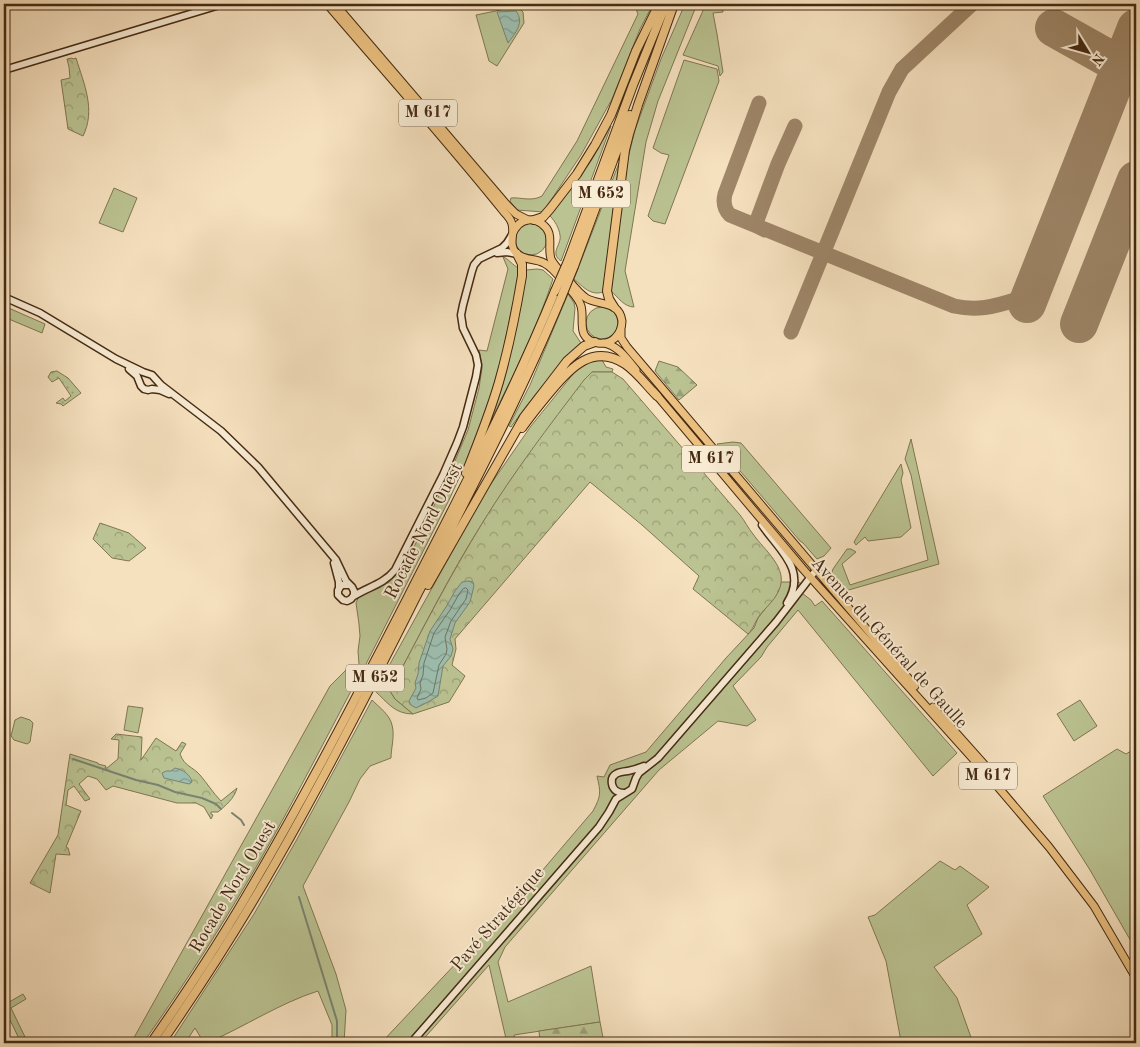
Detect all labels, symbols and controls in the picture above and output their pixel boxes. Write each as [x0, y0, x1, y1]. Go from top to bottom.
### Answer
north arrow [1062, 28, 1112, 78]
text: N [1089, 51, 1106, 68]
road number: M 617 [399, 100, 457, 126]
road number: M 652 [572, 180, 630, 208]
road number: M 617 [682, 446, 740, 472]
street label: Rocade Nord Ouest [382, 460, 466, 602]
street label: Avenue du Général de Gaulle [807, 554, 971, 732]
road number: M 652 [346, 664, 404, 691]
road number: M 617 [959, 762, 1017, 789]
street label: Rocade Nord Ouest [187, 818, 279, 956]
street label: Pavé Stratégique [448, 863, 548, 975]

